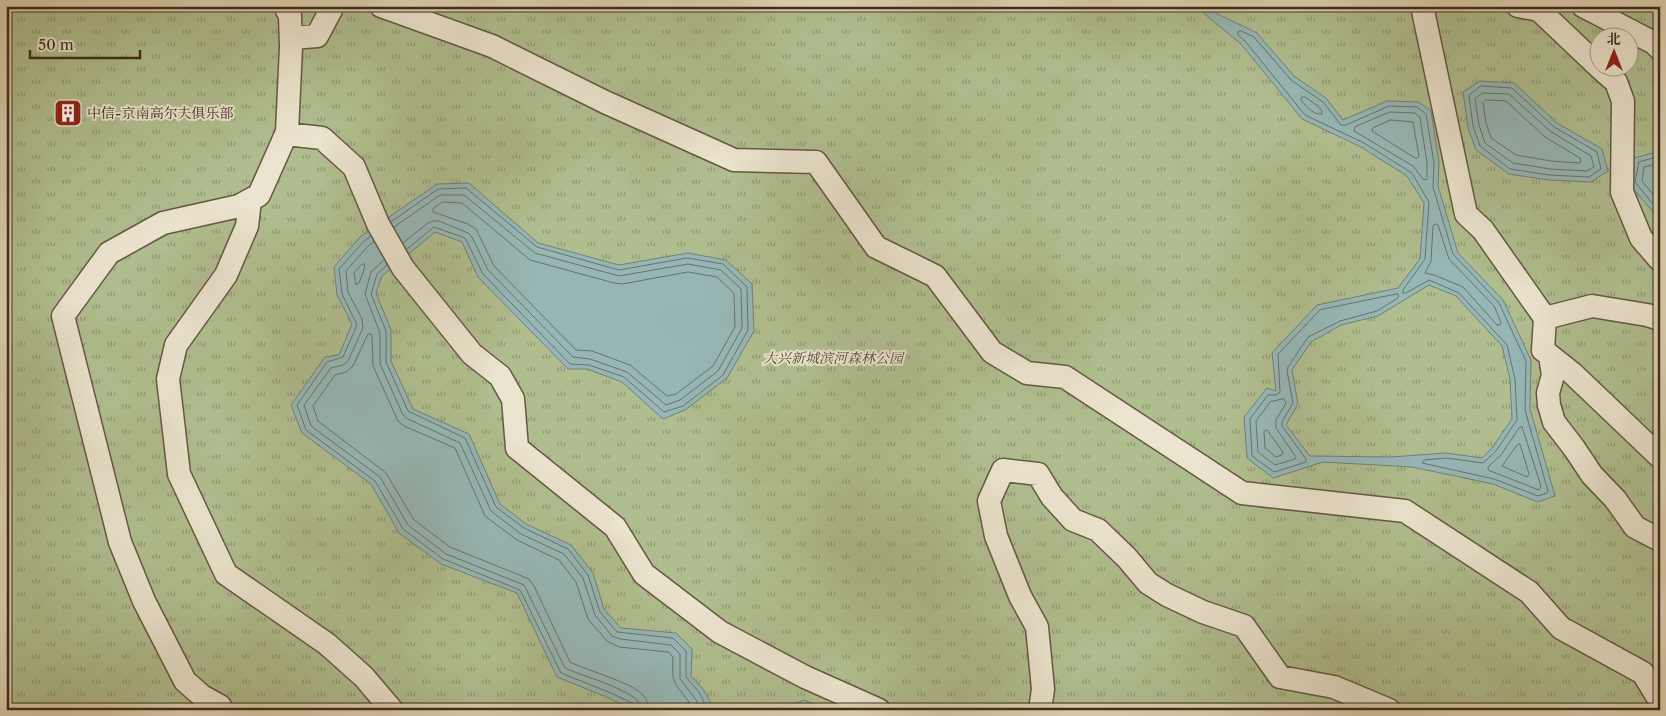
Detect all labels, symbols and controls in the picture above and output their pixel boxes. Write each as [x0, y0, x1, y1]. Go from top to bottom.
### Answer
scale bar [30, 28, 140, 60]
north arrow [1588, 28, 1638, 78]
text: 北 [1607, 30, 1621, 48]
text: 50 m [38, 35, 74, 54]
building icon: 中信-京南高尔夫俱乐部 [53, 98, 83, 128]
place label: 中信-京南高尔夫俱乐部 [87, 104, 233, 122]
park label: 大兴新城滨河森林公园 [763, 349, 905, 367]

